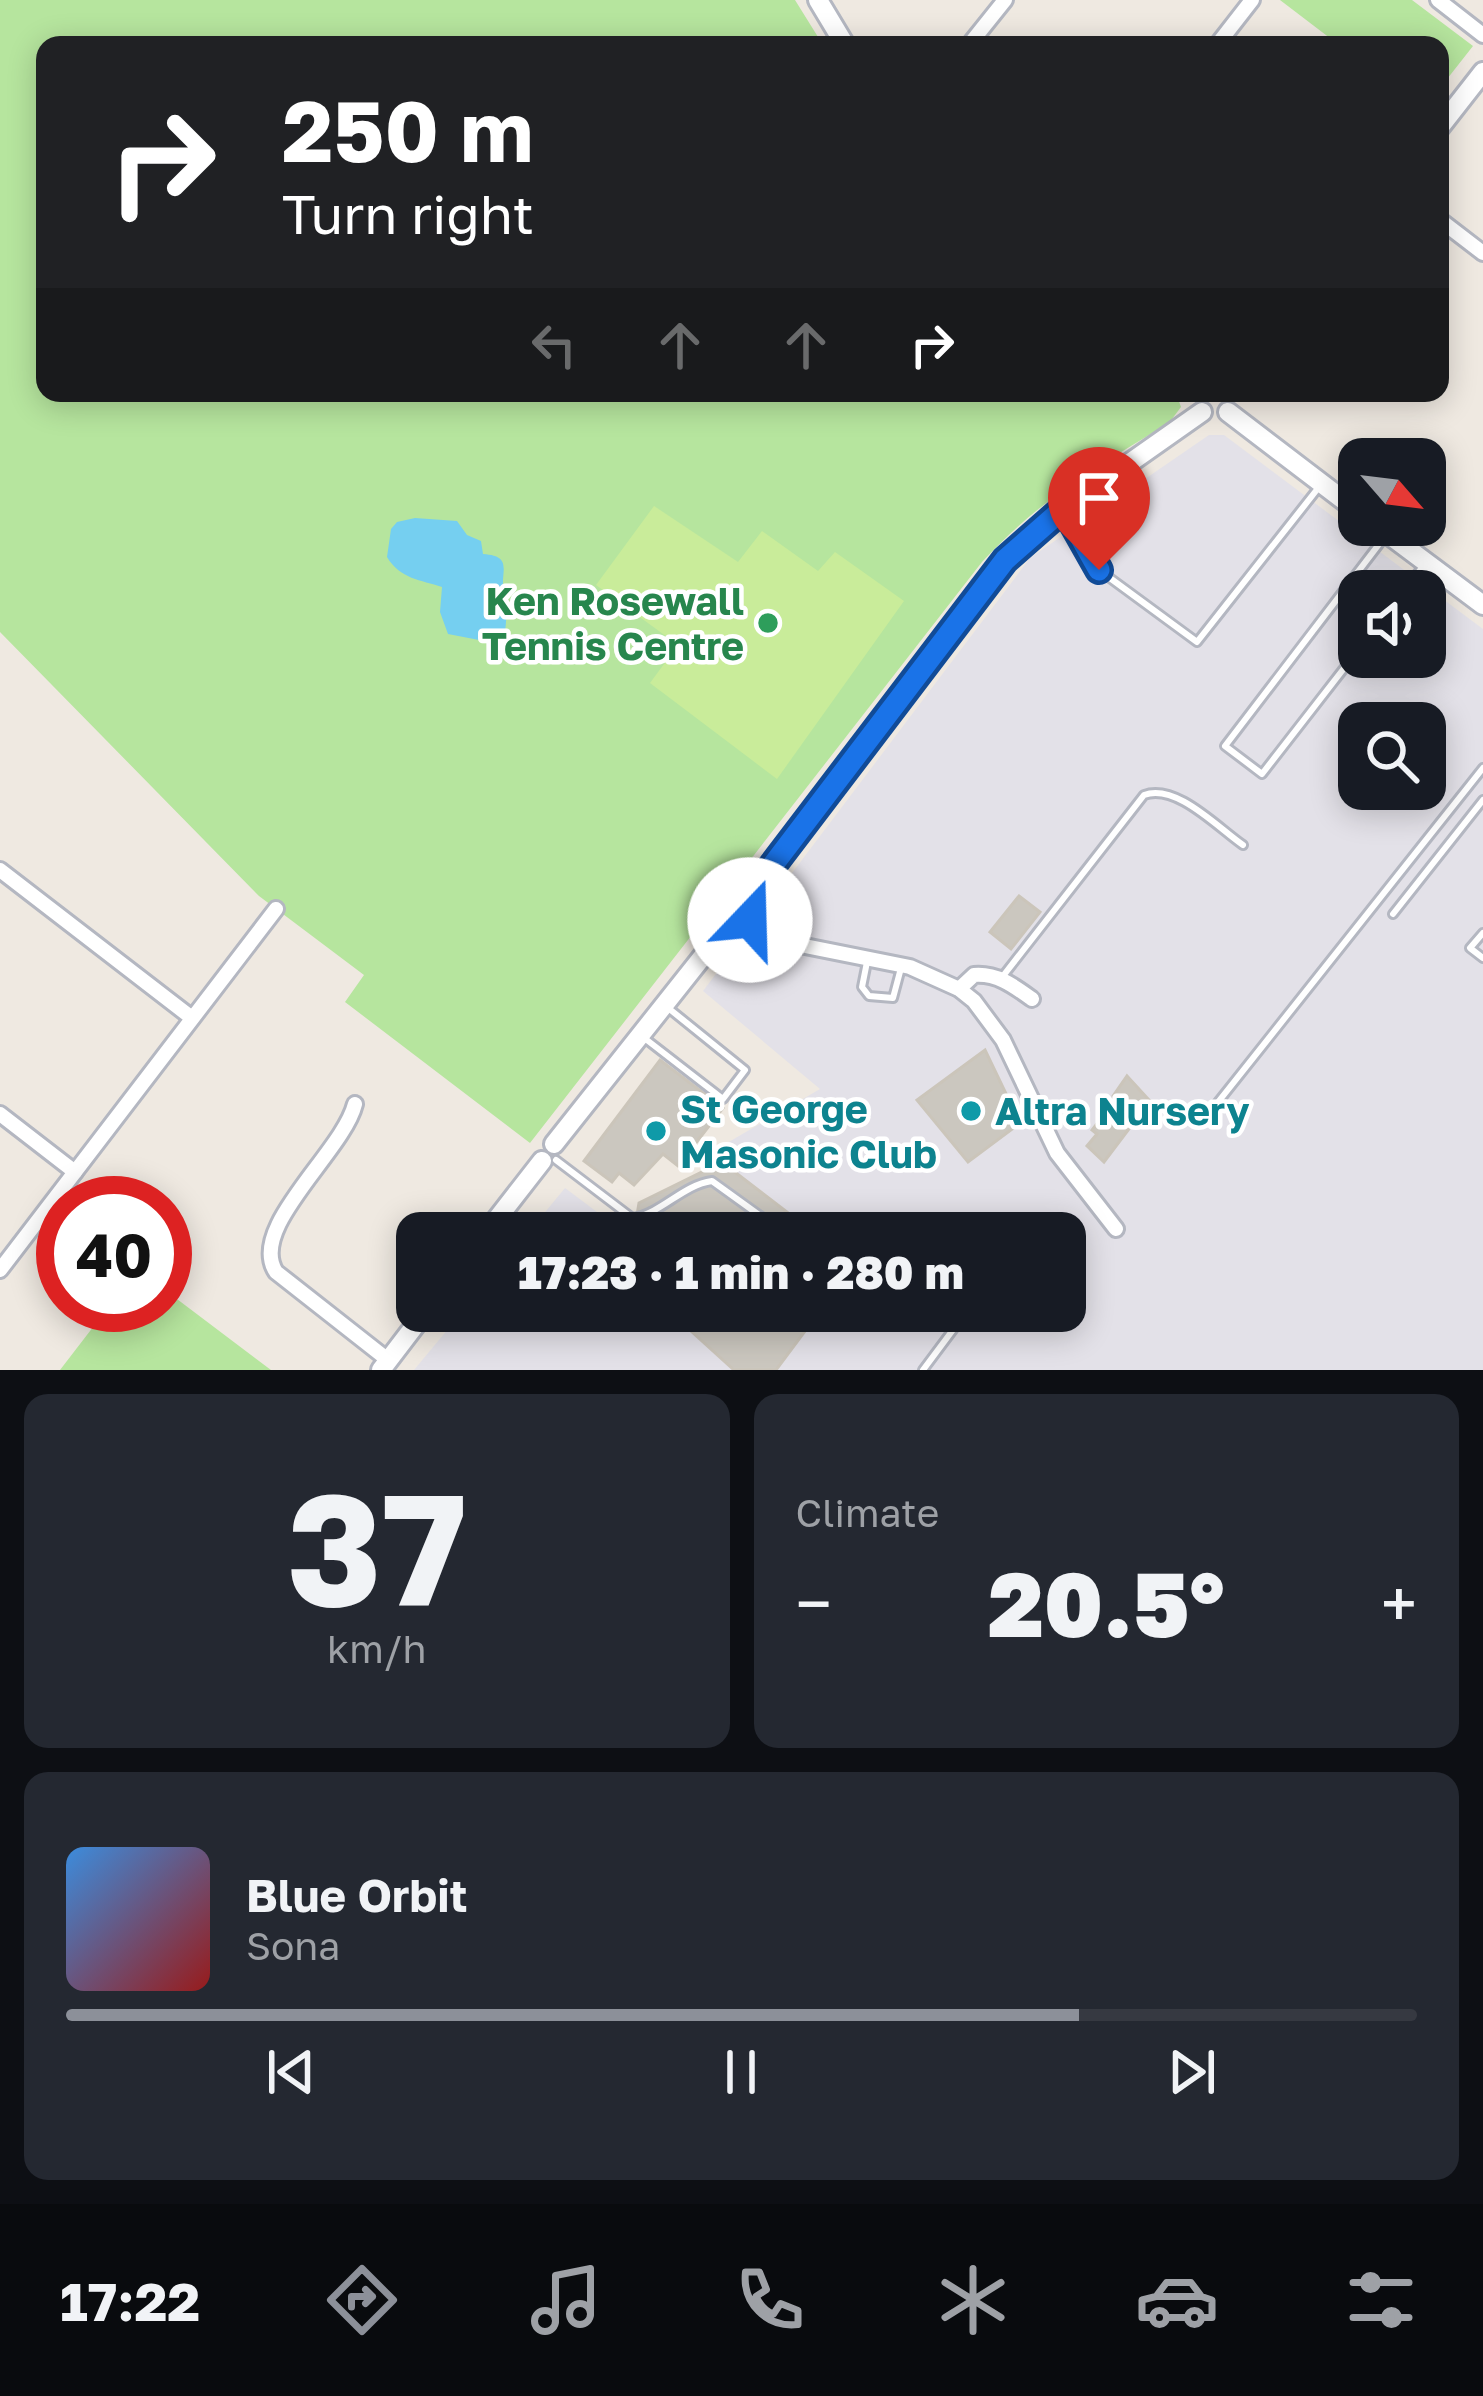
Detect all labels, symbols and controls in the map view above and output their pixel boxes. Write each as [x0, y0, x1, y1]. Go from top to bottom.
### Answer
text: 250 m [282, 80, 534, 180]
icon: right [84, 84, 240, 240]
text: Turn right [282, 181, 534, 246]
icon: left [521, 312, 587, 378]
icon: ahead [647, 312, 713, 378]
icon: ahead [773, 312, 839, 378]
icon: right [899, 312, 965, 378]
north arrow [1338, 438, 1446, 546]
map controls [1338, 438, 1446, 810]
pin [1048, 447, 1150, 570]
icon: arrive [1066, 465, 1132, 531]
button: sound [1338, 570, 1446, 678]
place label: Ken Rosewall Tennis Centre [482, 577, 744, 669]
marker: Ken Rosewall Tennis Centre [755, 610, 781, 636]
button: search [1338, 702, 1446, 810]
position arrow [687, 857, 813, 983]
place label: St George Masonic Club [680, 1085, 937, 1177]
place label: Altra Nursery [995, 1087, 1250, 1134]
marker: Altra Nursery [958, 1098, 984, 1124]
marker: St George Masonic Club [643, 1118, 669, 1144]
speed limit sign: 40 [36, 1176, 192, 1332]
text: 17:23 · 1 min · 280 m [518, 1245, 964, 1299]
text: 37 [287, 1453, 467, 1640]
text: Climate [796, 1489, 939, 1536]
text: 20.5° [988, 1549, 1225, 1657]
text: − [796, 1563, 832, 1643]
text: + [1381, 1563, 1417, 1643]
text: km/h [327, 1625, 426, 1672]
text: Blue Orbit [246, 1868, 468, 1922]
text: Sona [246, 1922, 340, 1969]
icon: previous [258, 2039, 324, 2105]
icon: pause [708, 2039, 774, 2105]
icon: next [1159, 2039, 1225, 2105]
icon: directions [320, 2258, 404, 2342]
icon: music [524, 2258, 608, 2342]
icon: phone [728, 2258, 812, 2342]
icon: climate [931, 2258, 1015, 2342]
icon: car [1135, 2258, 1219, 2342]
icon: filters [1339, 2258, 1423, 2342]
text: 17:22 [60, 2268, 200, 2333]

